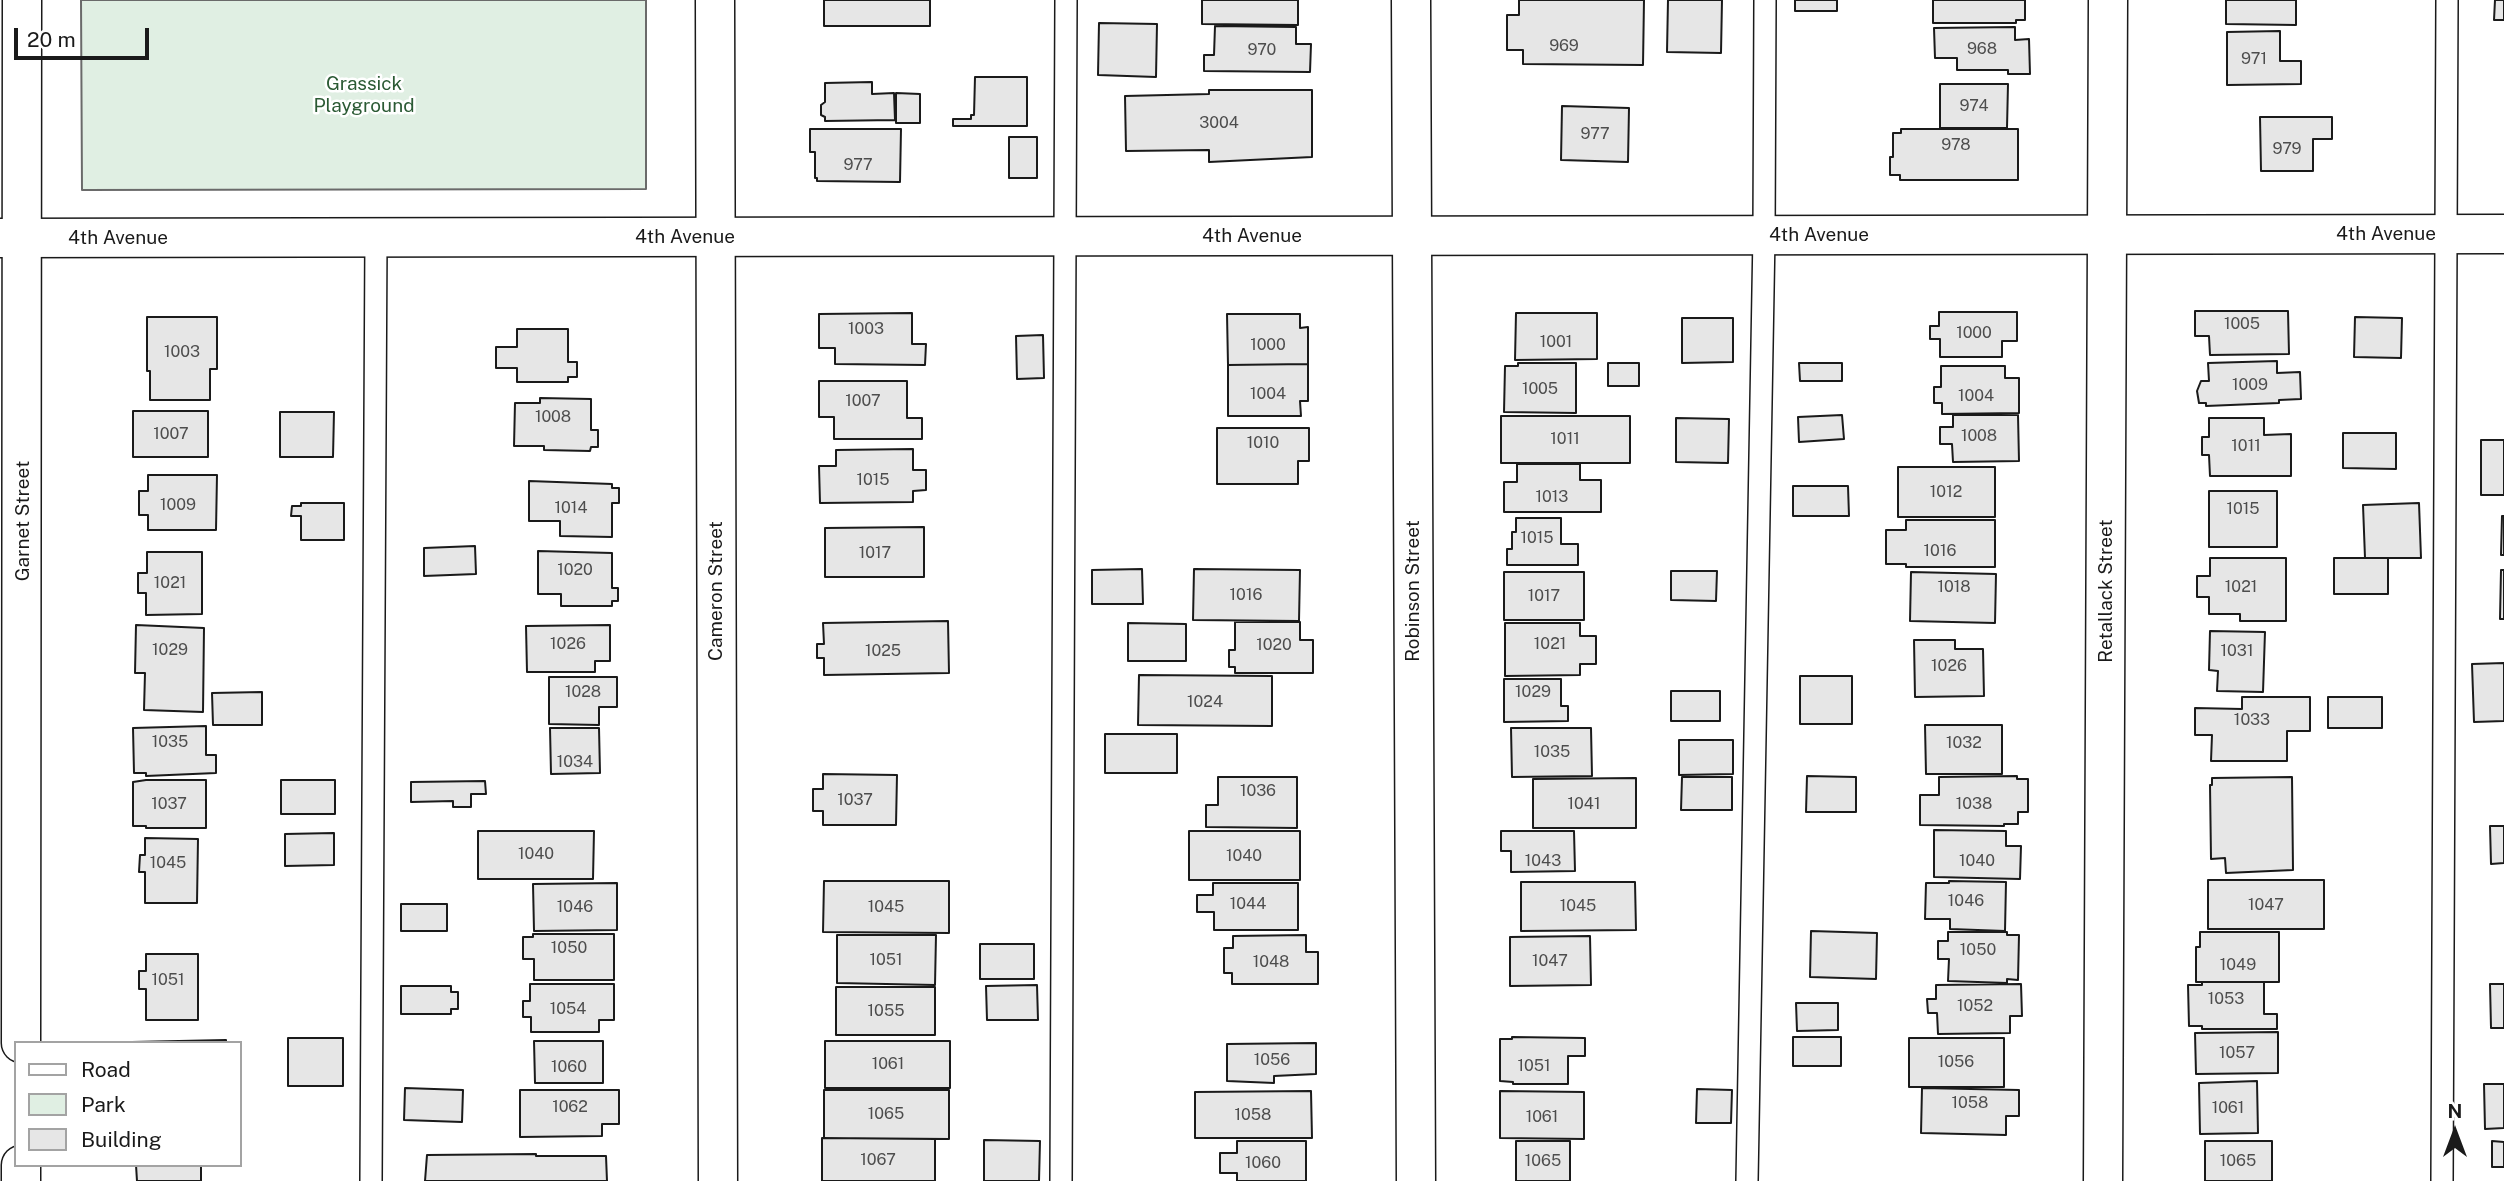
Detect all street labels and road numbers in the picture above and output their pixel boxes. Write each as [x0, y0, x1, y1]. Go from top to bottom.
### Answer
street label: 4th Avenue [2336, 223, 2436, 245]
street label: 4th Avenue [1769, 224, 1869, 246]
street label: 4th Avenue [1202, 225, 1302, 247]
street label: 4th Avenue [635, 226, 735, 248]
street label: 4th Avenue [68, 227, 168, 249]
street label: Garnet Street [12, 461, 34, 581]
street label: Retallack Street [2095, 519, 2117, 663]
street label: Robinson Street [1402, 520, 1424, 662]
street label: Cameron Street [705, 521, 727, 661]

